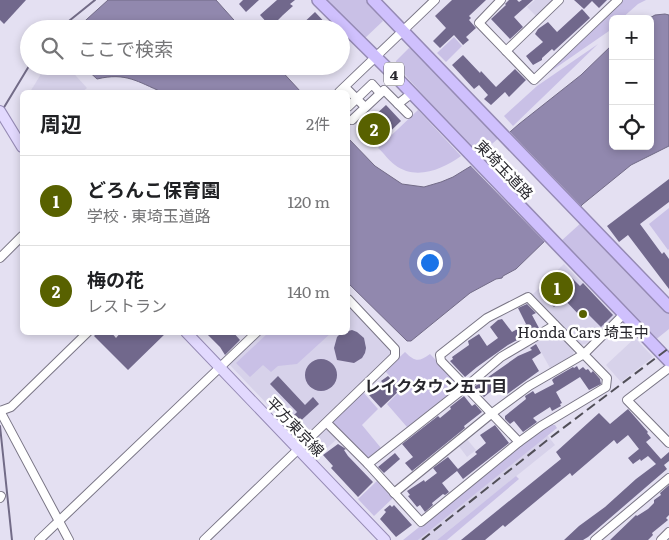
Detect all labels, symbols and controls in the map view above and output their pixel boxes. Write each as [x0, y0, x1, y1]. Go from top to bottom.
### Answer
map controls [609, 15, 654, 150]
button: + [609, 15, 654, 60]
search box [20, 20, 350, 75]
icon: search [38, 34, 66, 62]
text: ここで検索 [78, 34, 173, 62]
button: − [609, 60, 654, 105]
road number: 4 [384, 62, 404, 86]
button: locate [609, 105, 654, 150]
text: 周辺 [40, 107, 82, 138]
pin: 2 [358, 110, 390, 148]
text: 2件 [306, 111, 330, 135]
street label: 東埼玉道路 [471, 134, 539, 204]
text: どろんこ保育園 [87, 175, 220, 203]
text: 1 [53, 189, 59, 213]
text: 120 m [287, 189, 330, 213]
text: 学校 · 東埼玉道路 [87, 203, 211, 227]
your location [417, 250, 443, 276]
text: 梅の花 [87, 265, 144, 293]
pin: 1 [541, 269, 573, 307]
text: 2 [52, 279, 60, 303]
text: 140 m [287, 279, 330, 303]
text: レストラン [87, 293, 167, 317]
marker: Honda Cars 埼玉中 [577, 308, 589, 320]
place label: Honda Cars 埼玉中 [517, 320, 649, 343]
district label: レイクタウン五丁目 [364, 373, 508, 397]
street label: 平方東京線 [262, 391, 330, 461]

